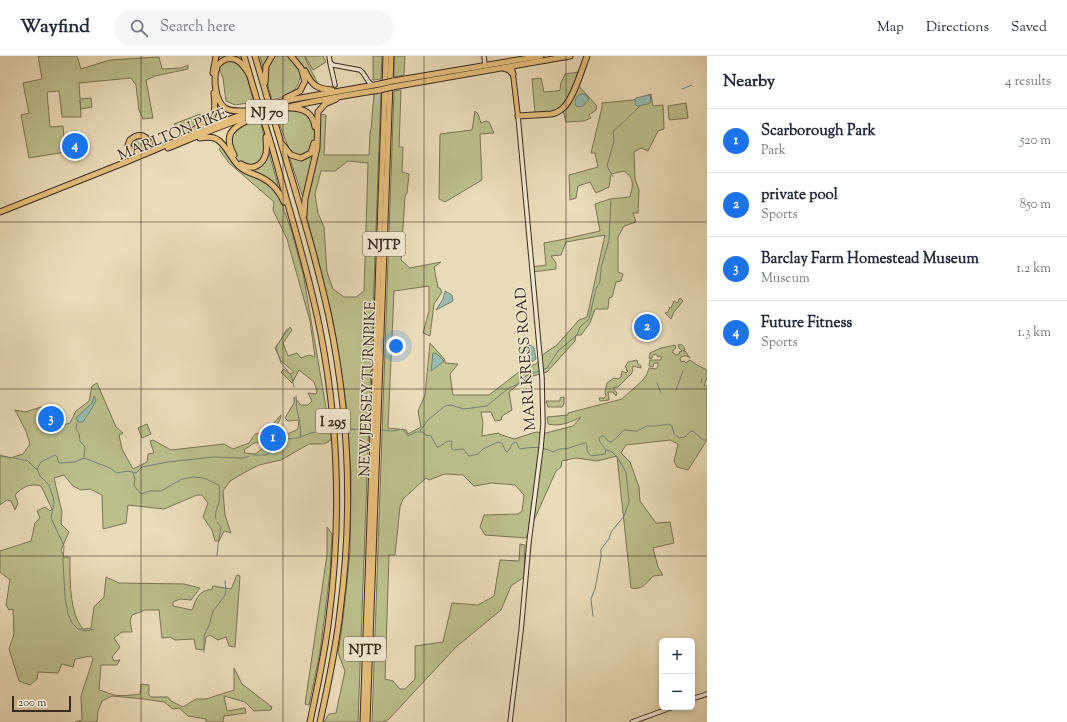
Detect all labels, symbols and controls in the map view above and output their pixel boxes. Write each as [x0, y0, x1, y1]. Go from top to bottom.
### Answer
search box [114, 10, 394, 46]
text: Wayfind [20, 14, 90, 41]
icon: search [128, 17, 150, 39]
text: Search here [160, 17, 235, 38]
text: Map [877, 18, 904, 38]
text: Directions [926, 18, 989, 38]
text: Saved [1011, 18, 1047, 38]
text: Nearby [723, 70, 775, 94]
text: 4 results [1005, 73, 1051, 91]
road number: NJ 70 [246, 100, 288, 124]
street label: MARLTON PIKE [115, 104, 230, 167]
text: Scarborough Park [761, 121, 876, 142]
pin: 4 [62, 131, 88, 161]
text: 1 [734, 132, 738, 150]
text: 520 m [1020, 132, 1051, 150]
text: Park [761, 142, 786, 160]
text: private pool [761, 185, 838, 206]
text: 2 [733, 196, 739, 214]
text: 850 m [1020, 196, 1051, 214]
text: Sports [761, 206, 798, 224]
road number: NJTP [363, 232, 405, 256]
text: Barclay Farm Homestead Museum [761, 249, 979, 270]
text: 3 [733, 260, 739, 278]
text: 1.2 km [1017, 260, 1051, 278]
text: Museum [761, 270, 810, 288]
street label: MARLKRESS ROAD [511, 286, 542, 431]
street label: NEW JERSEY TURNPIKE [355, 301, 382, 477]
pin: 2 [634, 312, 660, 342]
text: Future Fitness [761, 313, 852, 334]
text: 4 [733, 324, 739, 342]
text: 1.3 km [1017, 324, 1051, 342]
text: Sports [761, 334, 798, 352]
your location [386, 336, 406, 356]
pin: 3 [38, 404, 64, 434]
road number: I 295 [316, 409, 350, 433]
pin: 1 [260, 423, 286, 453]
road number: NJTP [344, 637, 386, 661]
map controls [659, 638, 695, 710]
button: + [659, 638, 695, 674]
button: − [659, 674, 695, 710]
scale bar [12, 694, 71, 713]
text: 200 m [18, 695, 46, 711]

